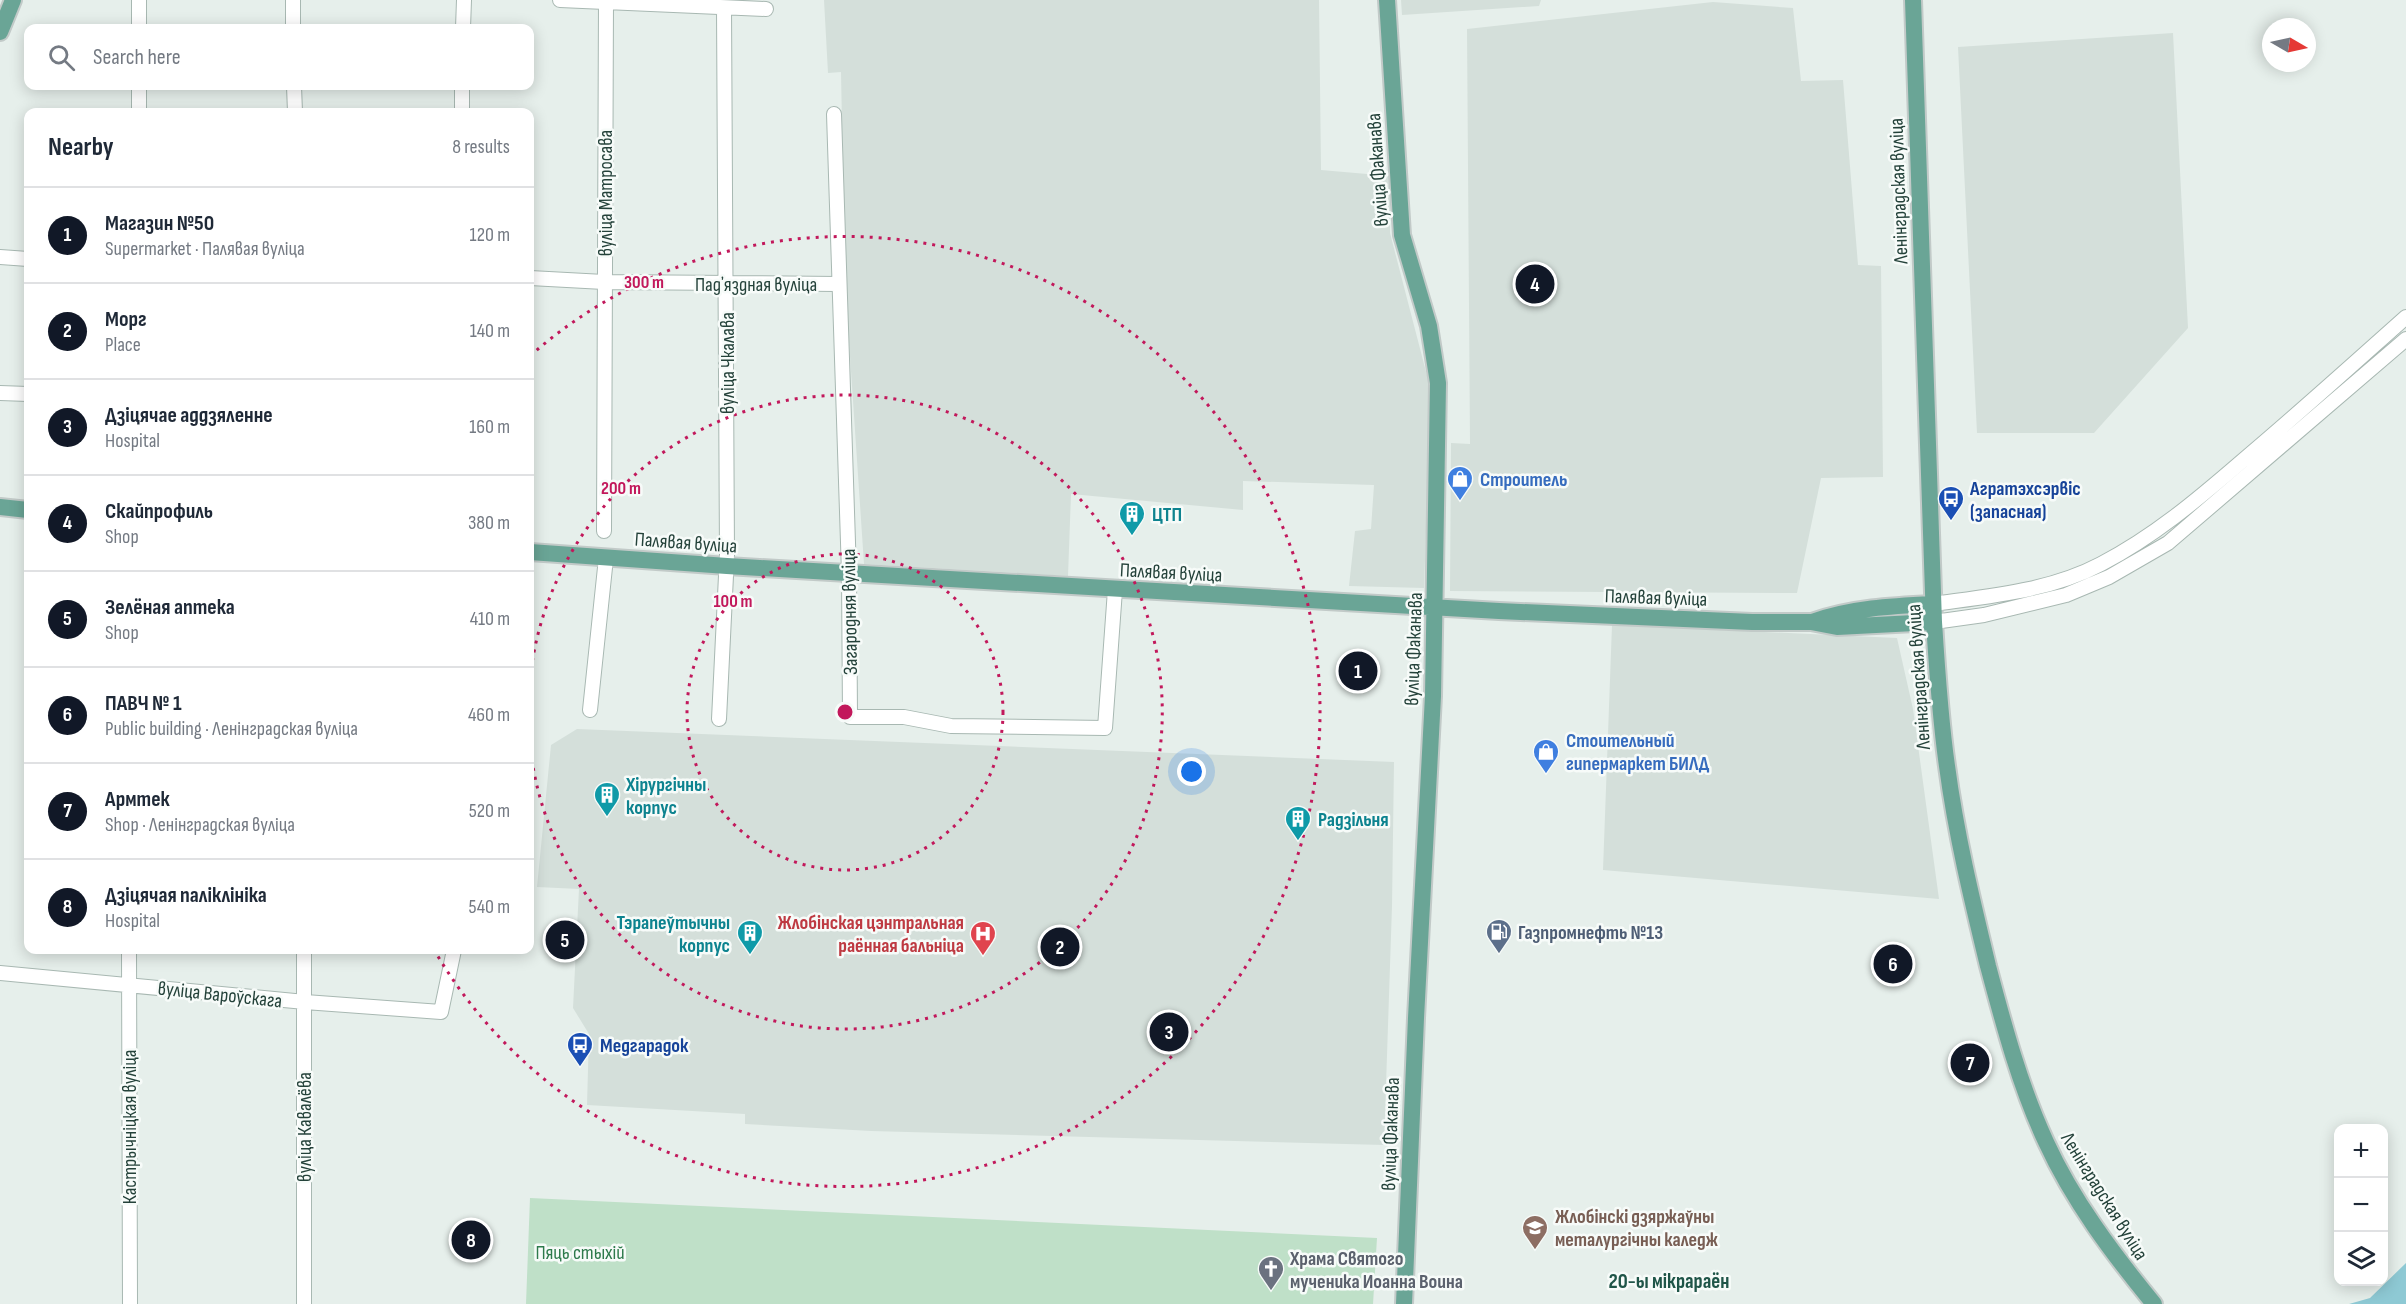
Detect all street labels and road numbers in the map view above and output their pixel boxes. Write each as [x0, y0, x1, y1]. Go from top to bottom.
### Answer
street label: вуліца Факанава [1362, 112, 1394, 227]
street label: Ленінградская вуліца [1884, 118, 1914, 265]
street label: вуліца Матросава [594, 130, 618, 256]
street label: Падʼяздная вуліца [695, 273, 817, 297]
street label: вуліца Чкалава [716, 312, 740, 414]
street label: Палявая вуліца [634, 527, 738, 559]
street label: Загародняя вуліца [837, 549, 863, 675]
street label: Палявая вуліца [1119, 558, 1223, 588]
street label: Палявая вуліца [1604, 584, 1708, 612]
street label: вуліца Факанава [1400, 592, 1428, 706]
street label: Ленінградская вуліца [1902, 603, 1936, 752]
street label: вуліца Вароўскага [157, 977, 283, 1013]
street label: Кастрычніцкая вуліца [118, 1050, 142, 1204]
street label: вуліца Кавалёва [293, 1072, 317, 1182]
street label: вуліца Факанава [1377, 1077, 1405, 1191]
street label: Ленінградская вуліца [2055, 1127, 2153, 1265]

